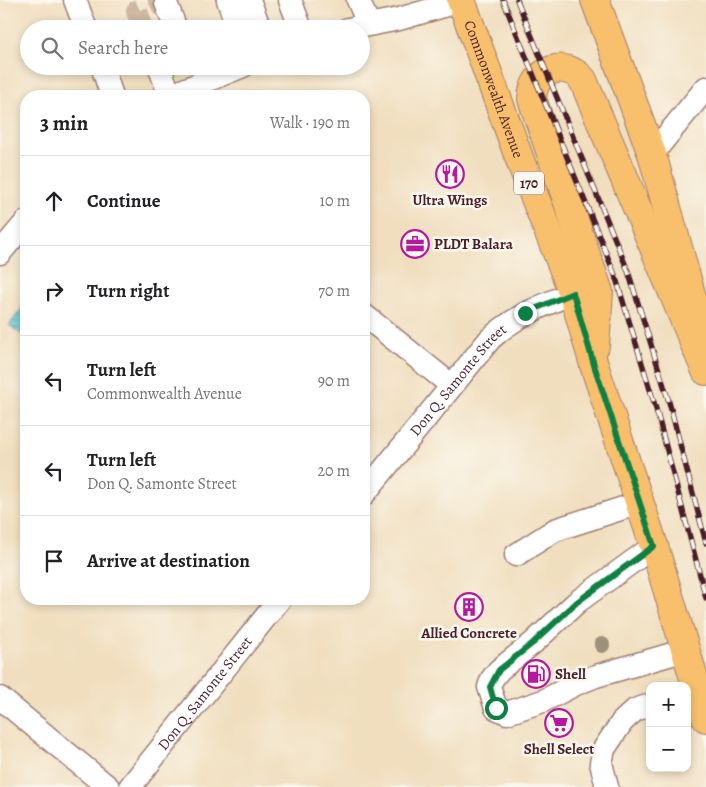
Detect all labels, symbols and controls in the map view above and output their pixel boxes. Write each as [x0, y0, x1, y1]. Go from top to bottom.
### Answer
street label: Commonwealth Avenue [459, 17, 529, 161]
search box [20, 20, 370, 75]
icon: search [38, 34, 66, 62]
text: Search here [78, 35, 168, 61]
text: 3 min [40, 109, 88, 137]
text: Walk · 190 m [270, 112, 350, 134]
restaurant icon: Ultra Wings [435, 159, 465, 189]
road number: 170 [514, 172, 544, 194]
icon: ahead [40, 187, 68, 215]
text: Continue [87, 188, 161, 214]
text: 10 m [320, 190, 350, 212]
place label: Ultra Wings [413, 190, 487, 210]
office icon: PLDT Balara [400, 229, 430, 259]
place label: PLDT Balara [434, 234, 514, 254]
icon: right [40, 277, 68, 305]
text: Turn right [87, 278, 169, 304]
text: 70 m [318, 280, 350, 302]
route end [514, 302, 537, 325]
street label: Don Q. Samonte Street [405, 319, 510, 440]
text: Turn left [87, 357, 156, 383]
icon: left [40, 367, 68, 395]
text: 90 m [318, 370, 350, 392]
text: Commonwealth Avenue [87, 383, 242, 405]
text: Turn left [87, 447, 156, 473]
icon: left [40, 457, 68, 485]
text: 20 m [317, 460, 350, 482]
text: Don Q. Samonte Street [87, 473, 237, 495]
icon: arrive [40, 547, 68, 575]
text: Arrive at destination [87, 548, 250, 574]
building icon: Allied Concrete [454, 592, 484, 622]
place label: Allied Concrete [420, 623, 517, 643]
street label: Don Q. Samonte Street [153, 632, 257, 754]
fuel station icon: Shell [521, 659, 551, 689]
place label: Shell [555, 664, 586, 684]
map controls [646, 682, 691, 772]
button: + [646, 682, 691, 727]
route start [485, 697, 508, 720]
supermarket icon: Shell Select [544, 708, 574, 738]
button: − [646, 727, 691, 772]
place label: Shell Select [524, 739, 594, 759]

